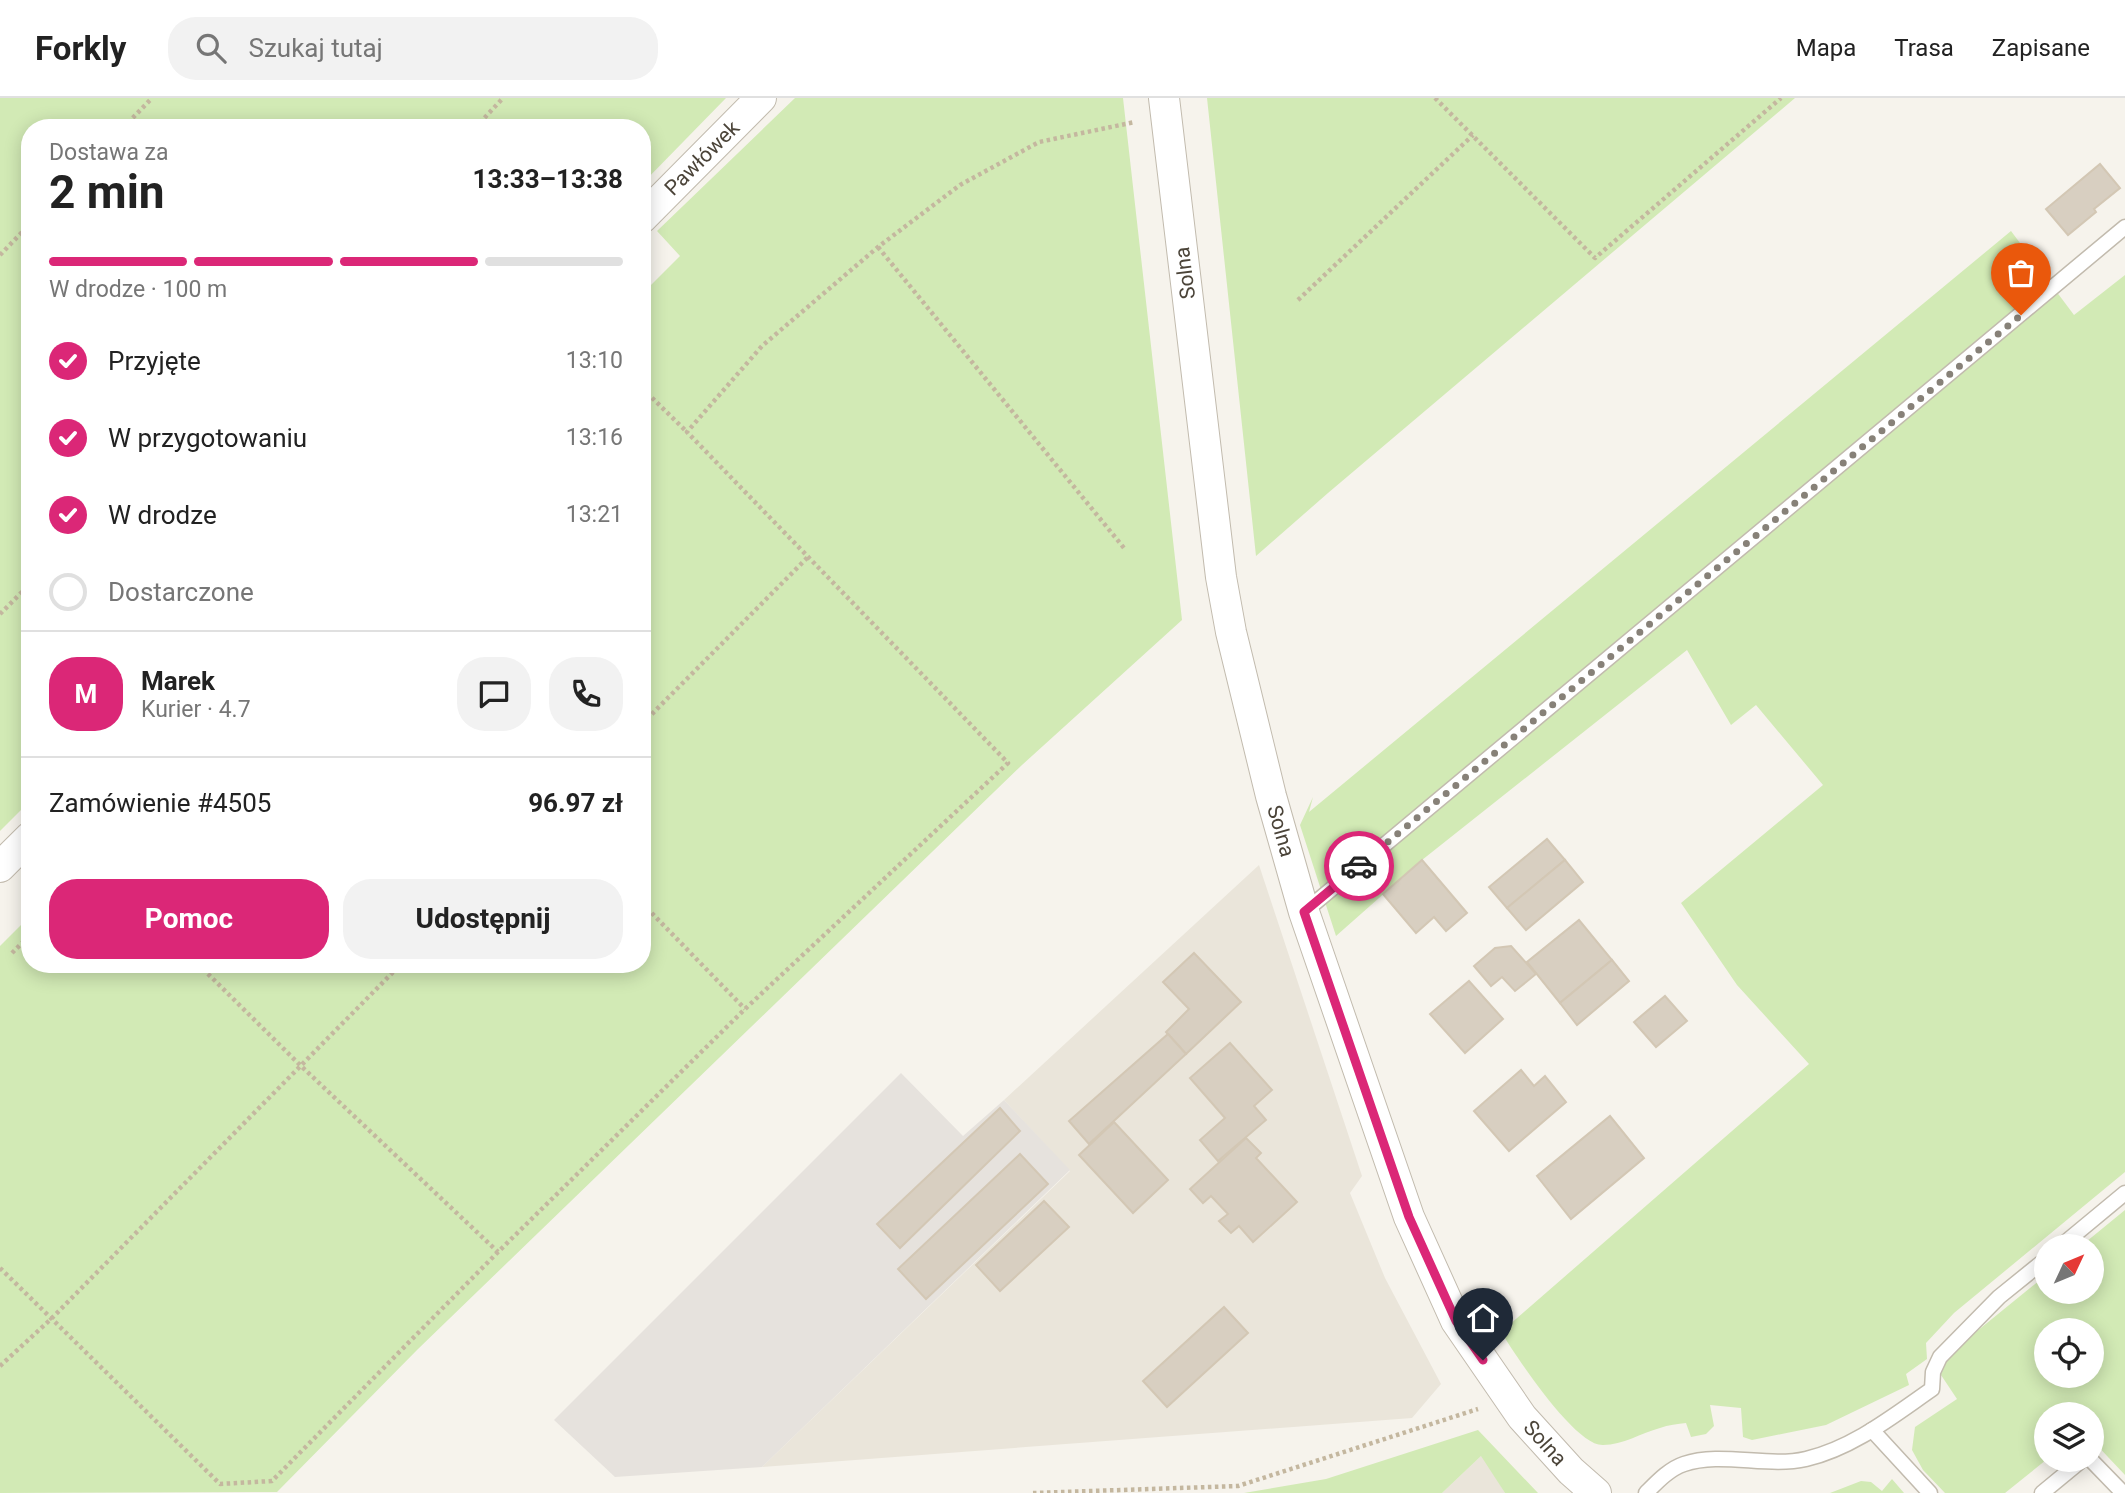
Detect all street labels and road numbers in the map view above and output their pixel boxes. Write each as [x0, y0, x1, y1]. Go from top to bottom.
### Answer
street label: Pawłówek [660, 115, 745, 200]
street label: Solna [1170, 245, 1200, 301]
street label: Solna [1262, 802, 1300, 860]
street label: Solna [1518, 1415, 1572, 1471]

